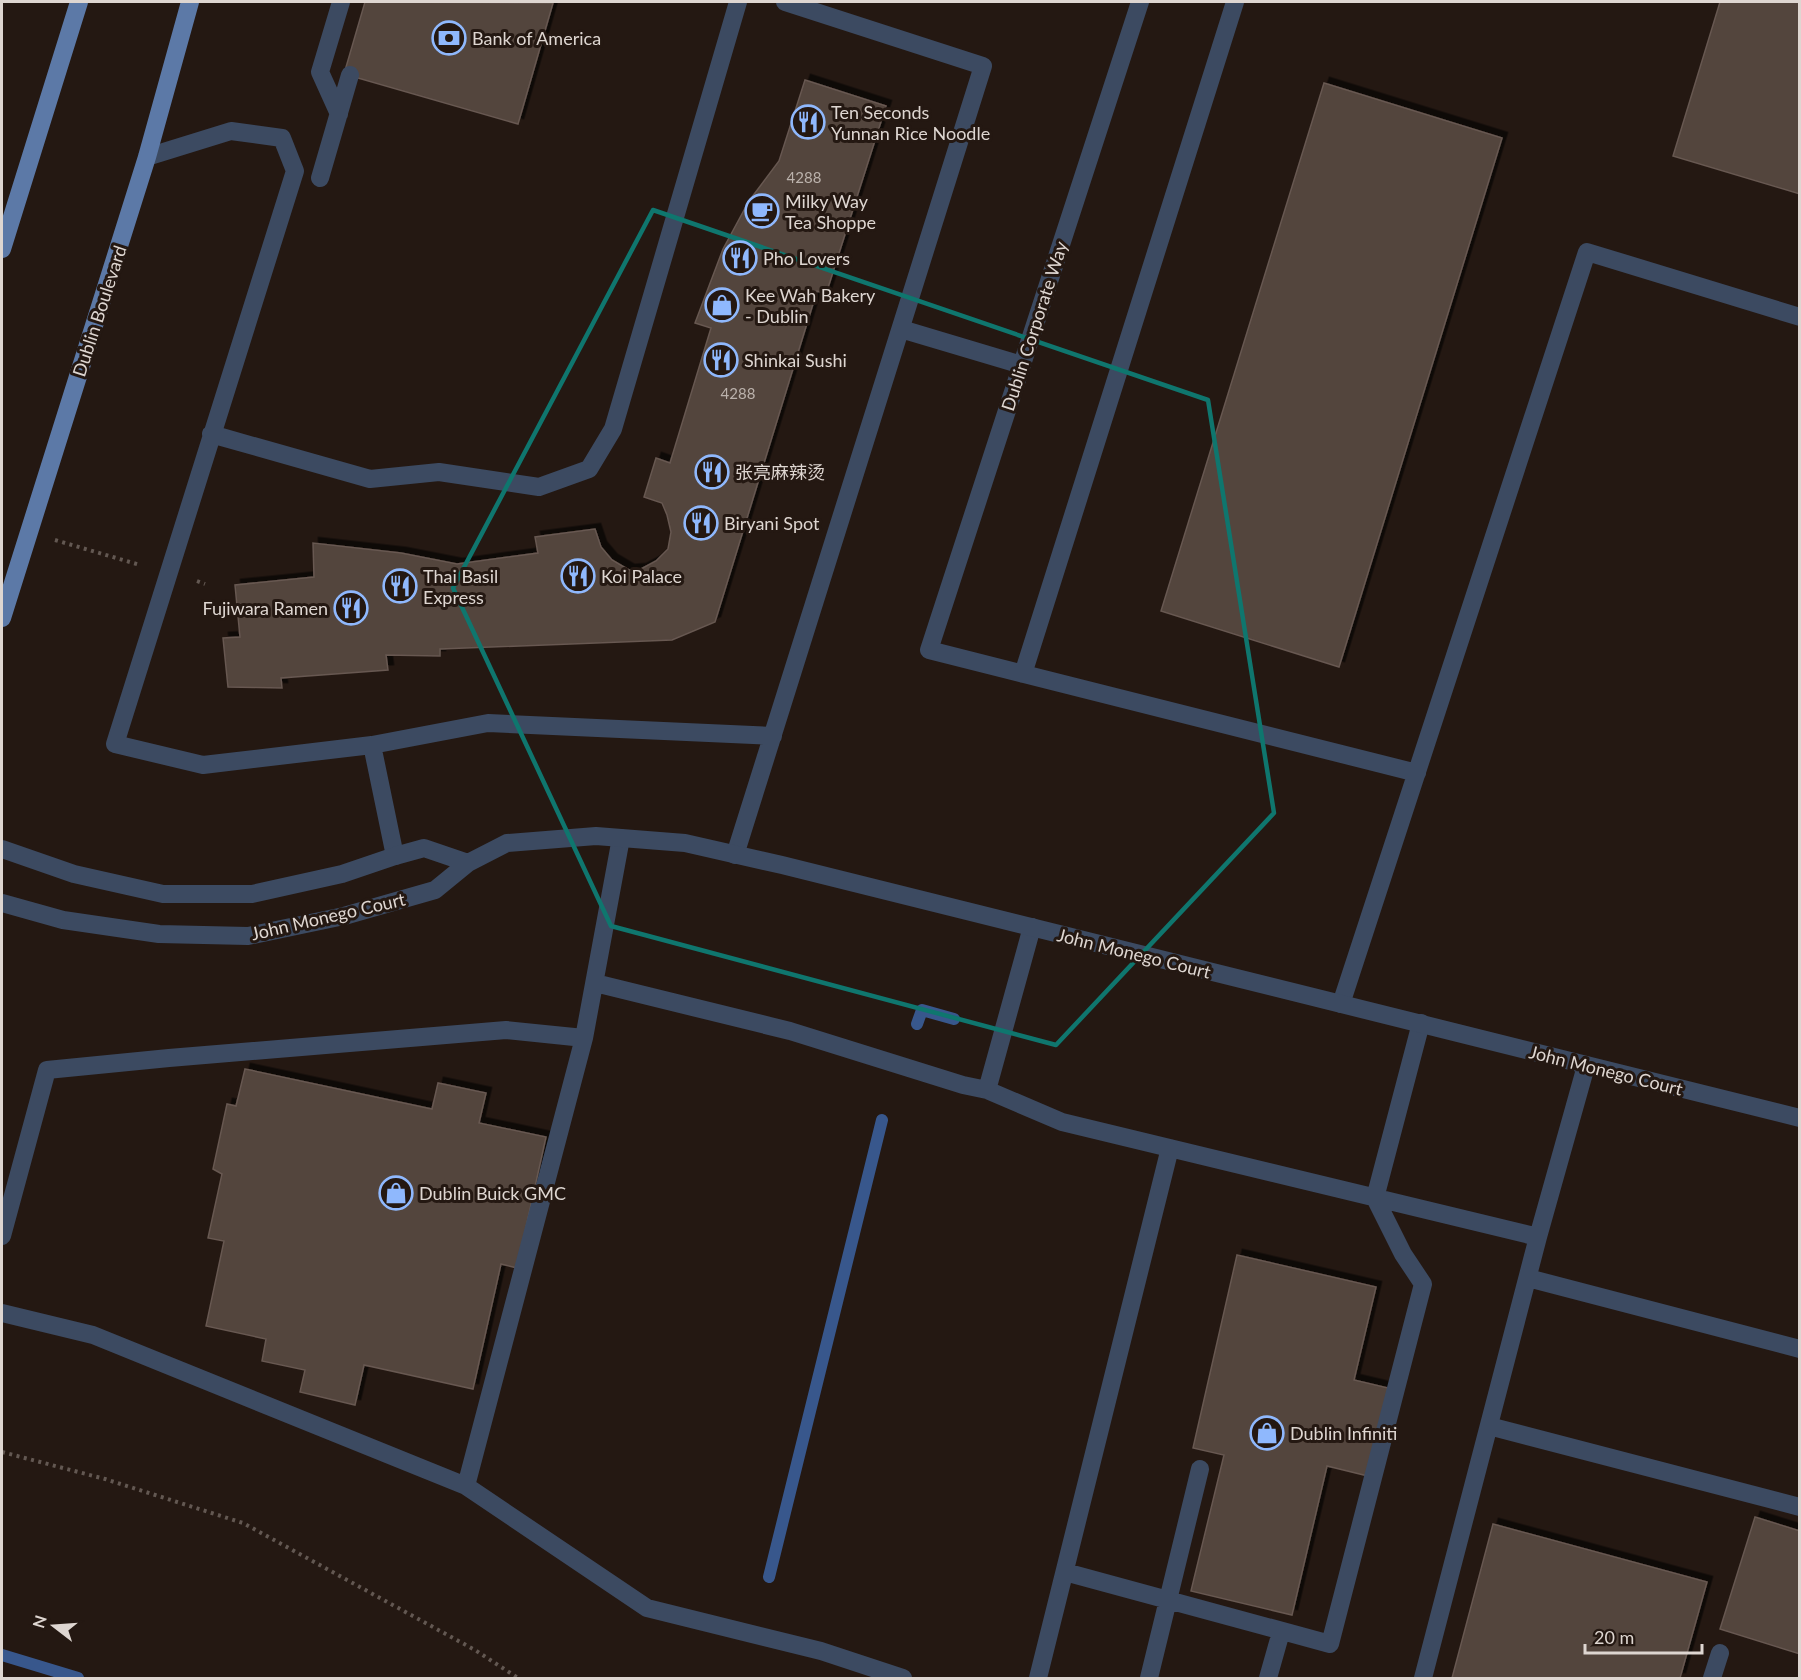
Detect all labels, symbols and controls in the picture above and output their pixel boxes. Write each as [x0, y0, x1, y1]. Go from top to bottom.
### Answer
bank icon: Bank of America [431, 20, 467, 56]
place label: Bank of America [472, 27, 601, 49]
place label: Ten Seconds Yunnan Rice Noodle [831, 101, 990, 144]
restaurant icon: Ten Seconds Yunnan Rice Noodle [790, 104, 826, 140]
house number: 4288 [787, 168, 821, 186]
place label: Milky Way Tea Shoppe [785, 190, 876, 233]
cafe icon: Milky Way Tea Shoppe [744, 193, 780, 229]
street label: Dublin Corporate Way [996, 238, 1072, 414]
restaurant icon: Pho Lovers [722, 240, 758, 276]
street label: Dublin Boulevard [67, 243, 131, 379]
place label: Pho Lovers [763, 247, 850, 269]
place label: Kee Wah Bakery - Dublin [745, 284, 876, 327]
shop icon: Kee Wah Bakery - Dublin [704, 287, 740, 323]
restaurant icon: Shinkai Sushi [703, 342, 739, 378]
place label: Shinkai Sushi [744, 349, 847, 371]
house number: 4288 [721, 384, 755, 402]
restaurant icon: 张亮麻辣烫 [694, 454, 730, 490]
place label: 张亮麻辣烫 [735, 461, 825, 483]
restaurant icon: Biryani Spot [683, 505, 719, 541]
place label: Biryani Spot [724, 512, 820, 534]
restaurant icon: Koi Palace [560, 558, 596, 594]
place label: Thai Basil Express [423, 565, 498, 608]
place label: Koi Palace [601, 565, 682, 587]
restaurant icon: Thai Basil Express [382, 568, 418, 604]
restaurant icon: Fujiwara Ramen [333, 590, 369, 626]
place label: Fujiwara Ramen [202, 597, 328, 619]
street label: John Monego Court [249, 887, 408, 944]
street label: John Monego Court [1055, 923, 1214, 983]
street label: John Monego Court [1527, 1040, 1686, 1100]
shop icon: Dublin Buick GMC [378, 1175, 414, 1211]
place label: Dublin Buick GMC [419, 1182, 566, 1204]
shop icon: Dublin Infiniti [1249, 1415, 1285, 1451]
place label: Dublin Infiniti [1290, 1422, 1397, 1444]
north arrow [24, 1596, 84, 1656]
text: N [28, 1613, 50, 1630]
scale bar [1585, 1617, 1702, 1655]
text: 20 m [1594, 1626, 1634, 1648]

